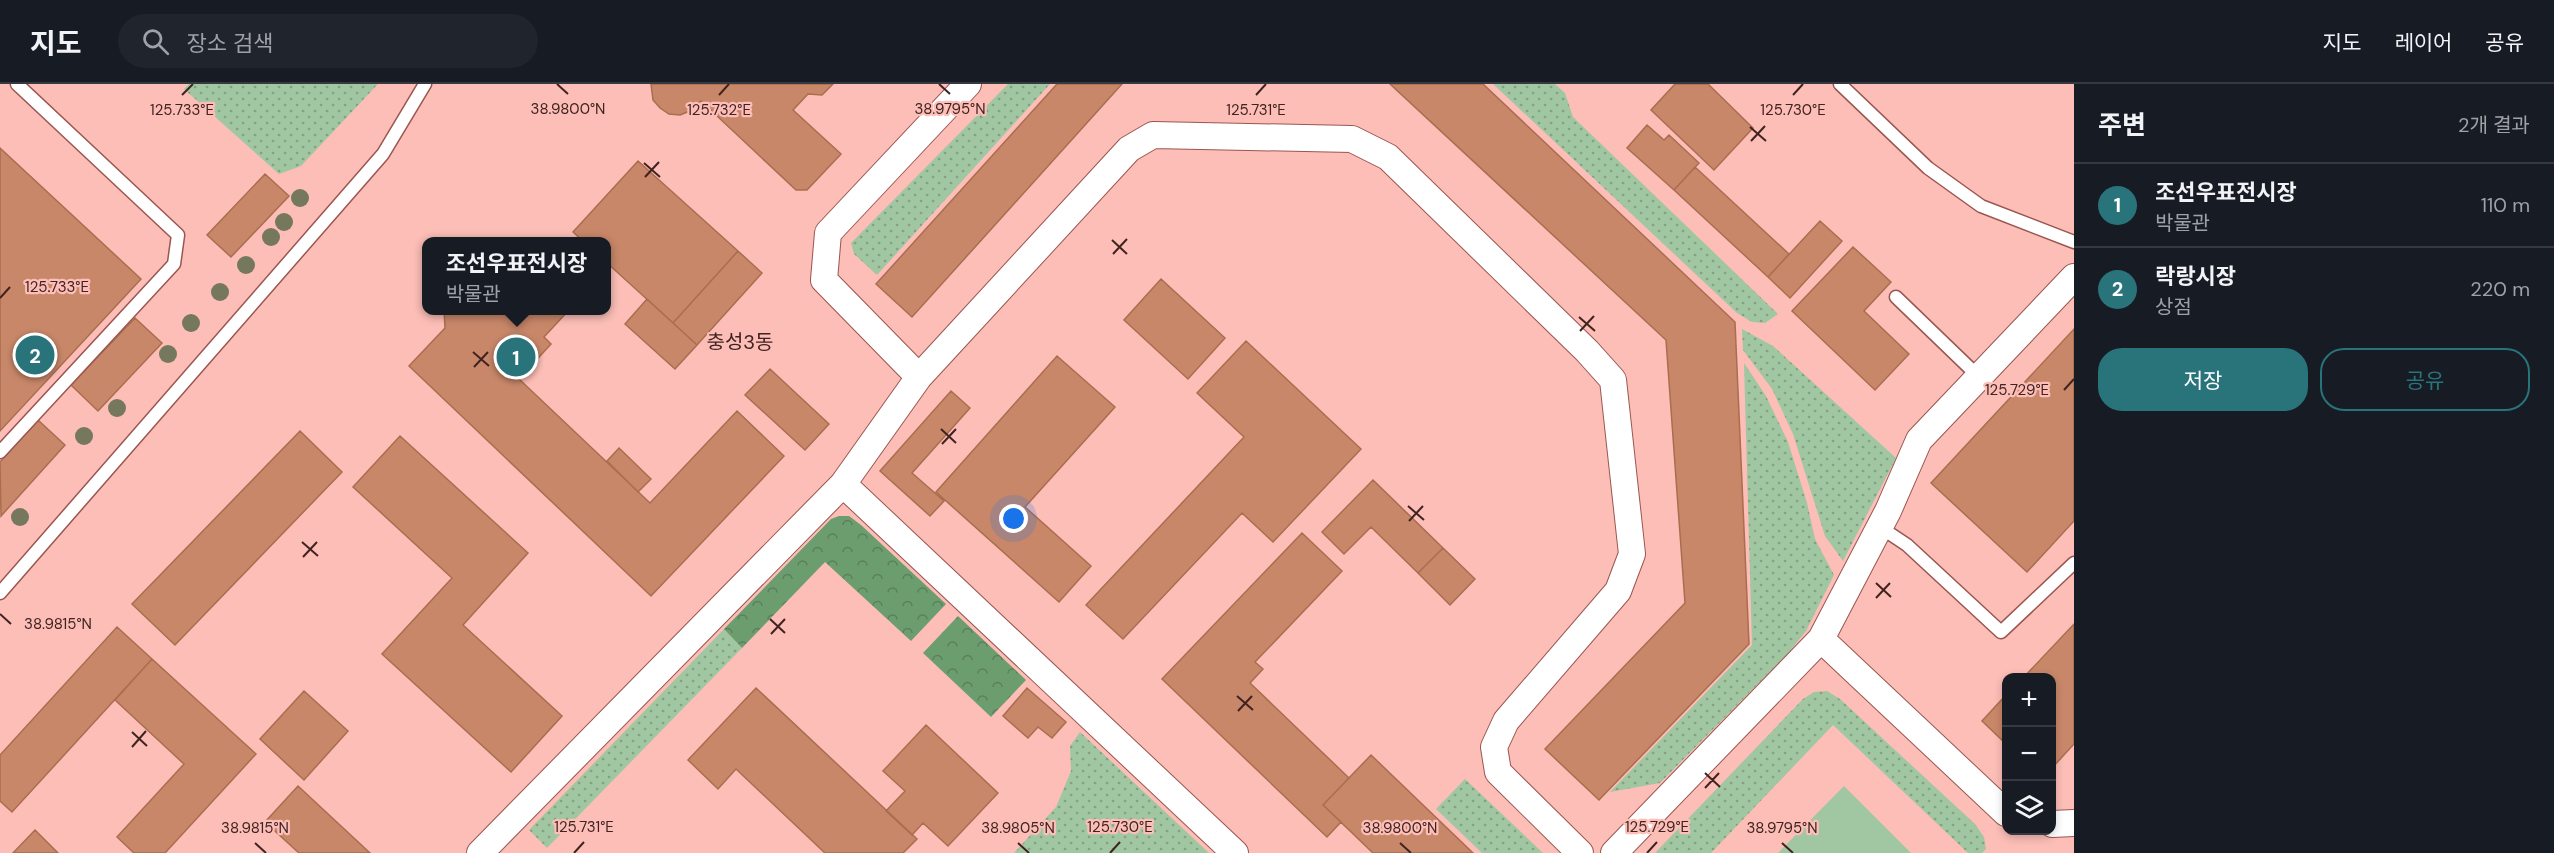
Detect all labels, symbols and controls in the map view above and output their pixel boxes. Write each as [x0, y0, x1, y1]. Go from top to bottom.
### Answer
search box [118, 14, 538, 68]
text: 지도 [30, 25, 82, 62]
icon: search [139, 25, 172, 58]
text: 장소 검색 [187, 29, 273, 58]
text: 지도 [2323, 29, 2361, 57]
text: 레이어 [2394, 29, 2452, 57]
text: 공유 [2485, 29, 2524, 57]
text: 38.9800°N [531, 99, 605, 119]
text: 38.9795°N [914, 99, 986, 119]
text: 125.733°E [150, 100, 214, 120]
text: 125.732°E [687, 100, 751, 120]
text: 125.731°E [1226, 100, 1286, 120]
text: 125.730°E [1760, 100, 1826, 120]
text: 주변 [2098, 108, 2146, 142]
text: 2개 결과 [2458, 112, 2530, 138]
text: 조선우표전시장 [2155, 178, 2297, 207]
text: 1 [2114, 192, 2121, 218]
text: 110 m [2481, 192, 2530, 218]
text: 박물관 [2155, 210, 2210, 236]
popup [422, 237, 611, 315]
text: 조선우표전시장 [446, 249, 587, 278]
text: 락랑시장 [2155, 262, 2236, 291]
text: 2 [2112, 276, 2123, 302]
text: 220 m [2470, 276, 2530, 302]
text: 125.733°E [25, 277, 89, 297]
text: 박물관 [446, 281, 501, 307]
text: 상점 [2155, 294, 2192, 320]
district label: 충성3동 [706, 329, 774, 355]
pin: 2 [15, 332, 54, 378]
pin: 1 [496, 334, 536, 380]
button: 저장 [2098, 348, 2308, 411]
button: 공유 [2320, 348, 2530, 411]
text: 125.729°E [1985, 380, 2049, 400]
your location [999, 504, 1028, 533]
text: 38.9815°N [24, 614, 92, 634]
map controls [2002, 673, 2056, 835]
button: + [2002, 673, 2056, 727]
button: − [2002, 727, 2056, 781]
button: layers [2002, 781, 2056, 835]
text: 125.731°E [554, 817, 614, 837]
text: 125.730°E [1087, 817, 1153, 837]
text: 125.729°E [1625, 817, 1689, 837]
text: 38.9815°N [221, 818, 289, 838]
text: 38.9805°N [981, 818, 1055, 838]
text: 38.9800°N [1363, 818, 1437, 838]
text: 38.9795°N [1746, 818, 1818, 838]

